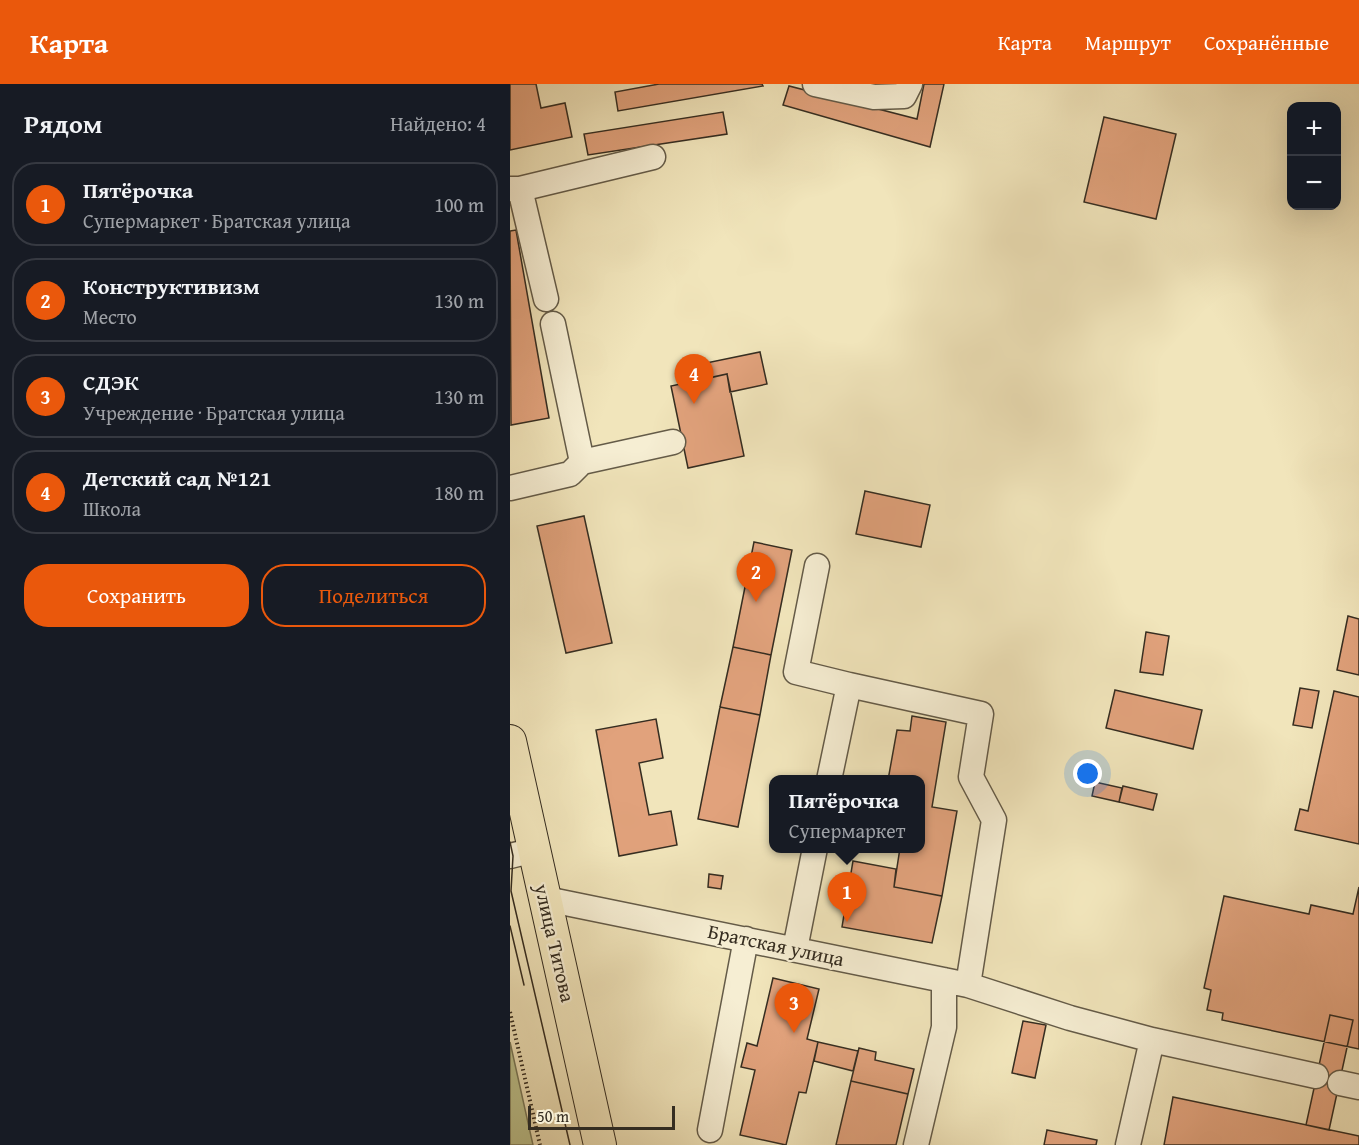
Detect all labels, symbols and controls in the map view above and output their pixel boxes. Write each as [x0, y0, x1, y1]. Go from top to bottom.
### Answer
text: Карта [30, 22, 108, 63]
text: Карта [998, 27, 1052, 58]
text: Маршрут [1085, 27, 1171, 58]
text: Сохранённые [1204, 27, 1329, 58]
map controls [1287, 102, 1341, 210]
button: + [1287, 102, 1341, 156]
text: Рядом [24, 104, 102, 143]
text: Найдено: 4 [390, 109, 486, 138]
button: − [1287, 156, 1341, 210]
text: Пятёрочка [83, 174, 193, 206]
text: 1 [40, 190, 51, 219]
text: 100 m [434, 190, 484, 219]
text: Супермаркет · Братская улица [83, 206, 350, 235]
text: Конструктивизм [83, 270, 260, 302]
text: 2 [40, 286, 51, 315]
text: 130 m [434, 286, 484, 315]
text: Место [83, 302, 137, 331]
pin: 4 [674, 354, 714, 404]
text: СДЭК [83, 366, 139, 398]
text: 3 [40, 382, 51, 411]
text: 130 m [434, 382, 484, 411]
text: Учреждение · Братская улица [83, 398, 345, 427]
text: Детский сад №121 [83, 462, 272, 494]
text: 4 [40, 478, 51, 507]
text: 180 m [434, 478, 484, 507]
text: Школа [83, 494, 141, 523]
pin: 2 [736, 552, 776, 602]
button: Сохранить [24, 564, 249, 627]
button: Поделиться [261, 564, 486, 627]
your location [1073, 759, 1102, 788]
popup [769, 775, 925, 853]
text: Пятёрочка [789, 784, 899, 816]
text: Супермаркет [789, 816, 905, 845]
pin: 1 [828, 872, 866, 922]
street label: улица Титова [528, 880, 583, 1005]
street label: Братская улица [705, 916, 847, 973]
pin: 3 [774, 984, 814, 1033]
scale bar [528, 1103, 675, 1130]
text: 50 m [537, 1104, 569, 1128]

